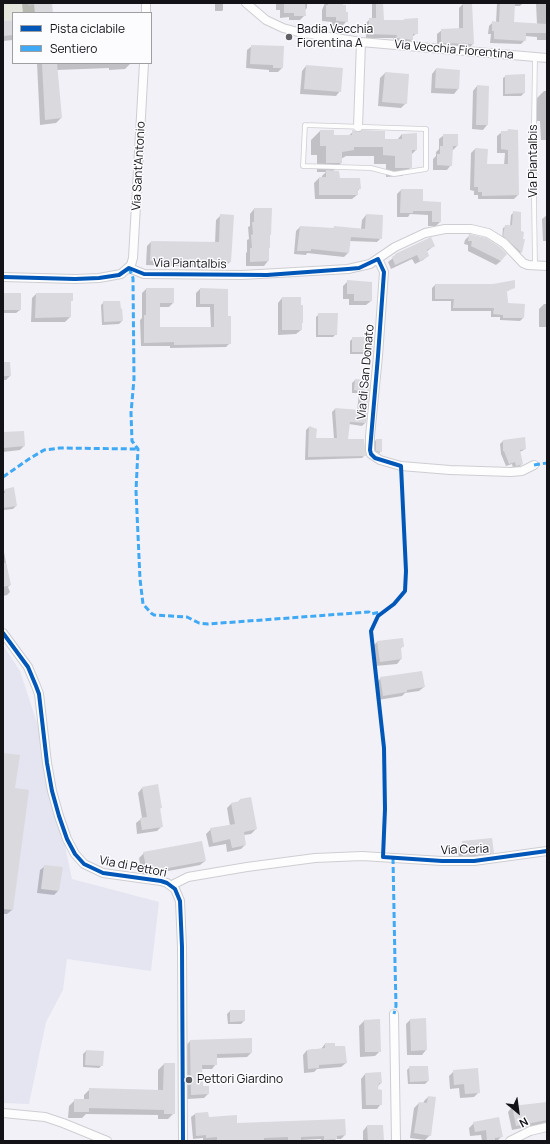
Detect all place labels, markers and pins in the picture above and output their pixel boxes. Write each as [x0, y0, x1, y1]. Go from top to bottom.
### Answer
place label: Badia Vecchia Fiorentina A [297, 23, 373, 51]
marker: Badia Vecchia Fiorentina A [284, 32, 294, 42]
place label: Pettori Giardino [197, 1073, 283, 1087]
marker: Pettori Giardino [184, 1075, 194, 1085]

